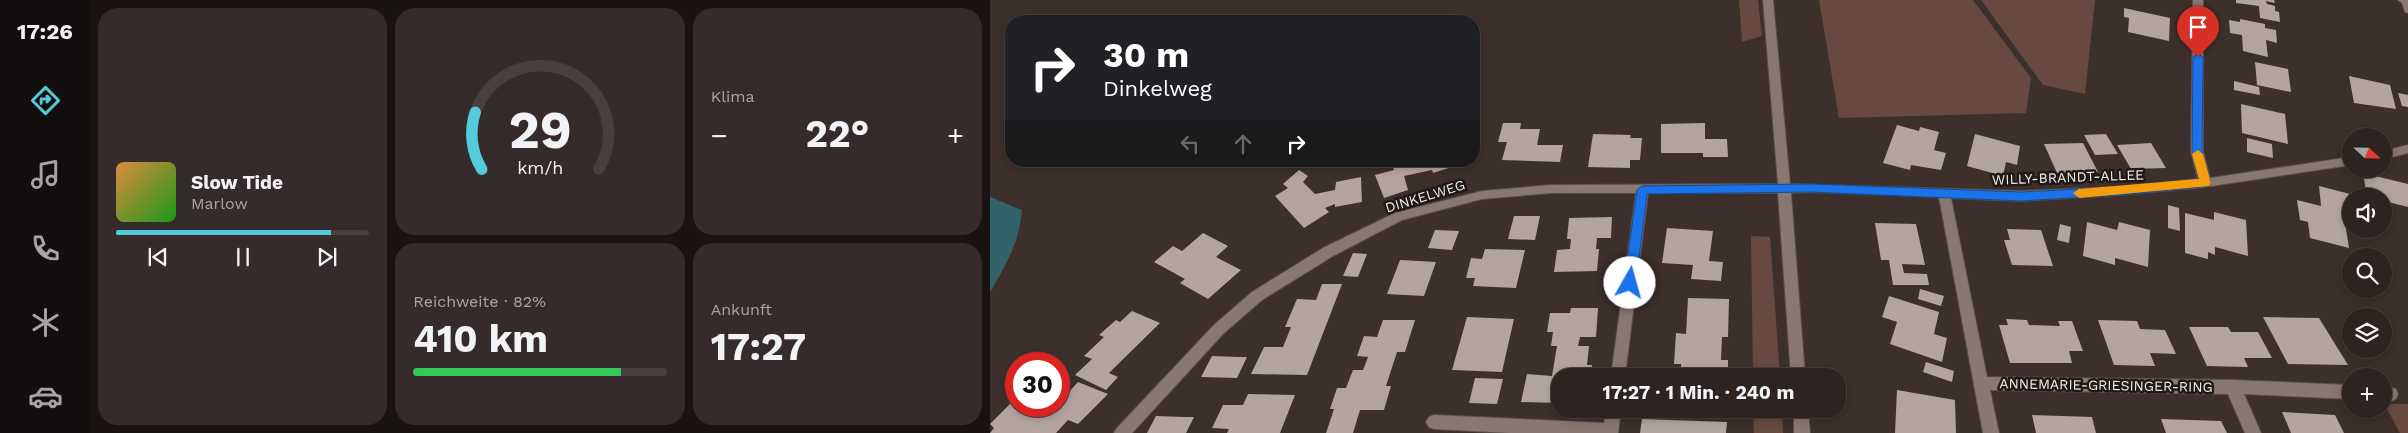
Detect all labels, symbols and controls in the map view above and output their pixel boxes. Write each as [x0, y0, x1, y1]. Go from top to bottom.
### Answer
pin [2177, 6, 2219, 57]
icon: arrive [2184, 13, 2212, 41]
text: 17:26 [17, 19, 73, 44]
text: 30 m [1103, 34, 1189, 76]
icon: right [1020, 35, 1085, 100]
text: Dinkelweg [1103, 76, 1212, 101]
icon: directions [28, 83, 63, 118]
text: Klima [711, 87, 755, 106]
text: 29 [508, 100, 572, 161]
text: 22° [805, 112, 869, 156]
text: − [711, 119, 728, 152]
text: + [947, 119, 964, 152]
north arrow [2342, 128, 2392, 178]
map controls [2342, 128, 2392, 418]
icon: left [1176, 130, 1204, 158]
icon: ahead [1229, 130, 1257, 158]
icon: right [1282, 130, 1310, 158]
icon: music [28, 157, 63, 192]
text: km/h [517, 157, 563, 178]
street label: WILLY-BRANDT-ALLEE [1992, 166, 2144, 188]
text: Slow Tide [191, 171, 283, 194]
street label: DINKELWEG [1383, 176, 1467, 216]
button: sound [2342, 188, 2392, 238]
text: Marlow [191, 194, 248, 213]
icon: phone [28, 231, 63, 266]
icon: previous [144, 243, 172, 271]
icon: pause [229, 243, 257, 271]
icon: next [313, 243, 341, 271]
button: search [2342, 248, 2392, 298]
position arrow [1603, 256, 1655, 308]
text: Reichweite · 82% [413, 292, 546, 311]
text: Ankunft [711, 300, 772, 319]
icon: climate [28, 305, 63, 340]
button: layers [2342, 308, 2392, 358]
text: 410 km [413, 317, 548, 361]
text: 17:27 [711, 325, 806, 369]
speed limit sign: 30 [1005, 352, 1070, 417]
button: + [2342, 368, 2392, 418]
street label: ANNEMARIE-GRIESINGER-RING [1999, 375, 2213, 395]
icon: car [28, 379, 63, 414]
text: 17:27 · 1 Min. · 240 m [1603, 381, 1794, 404]

